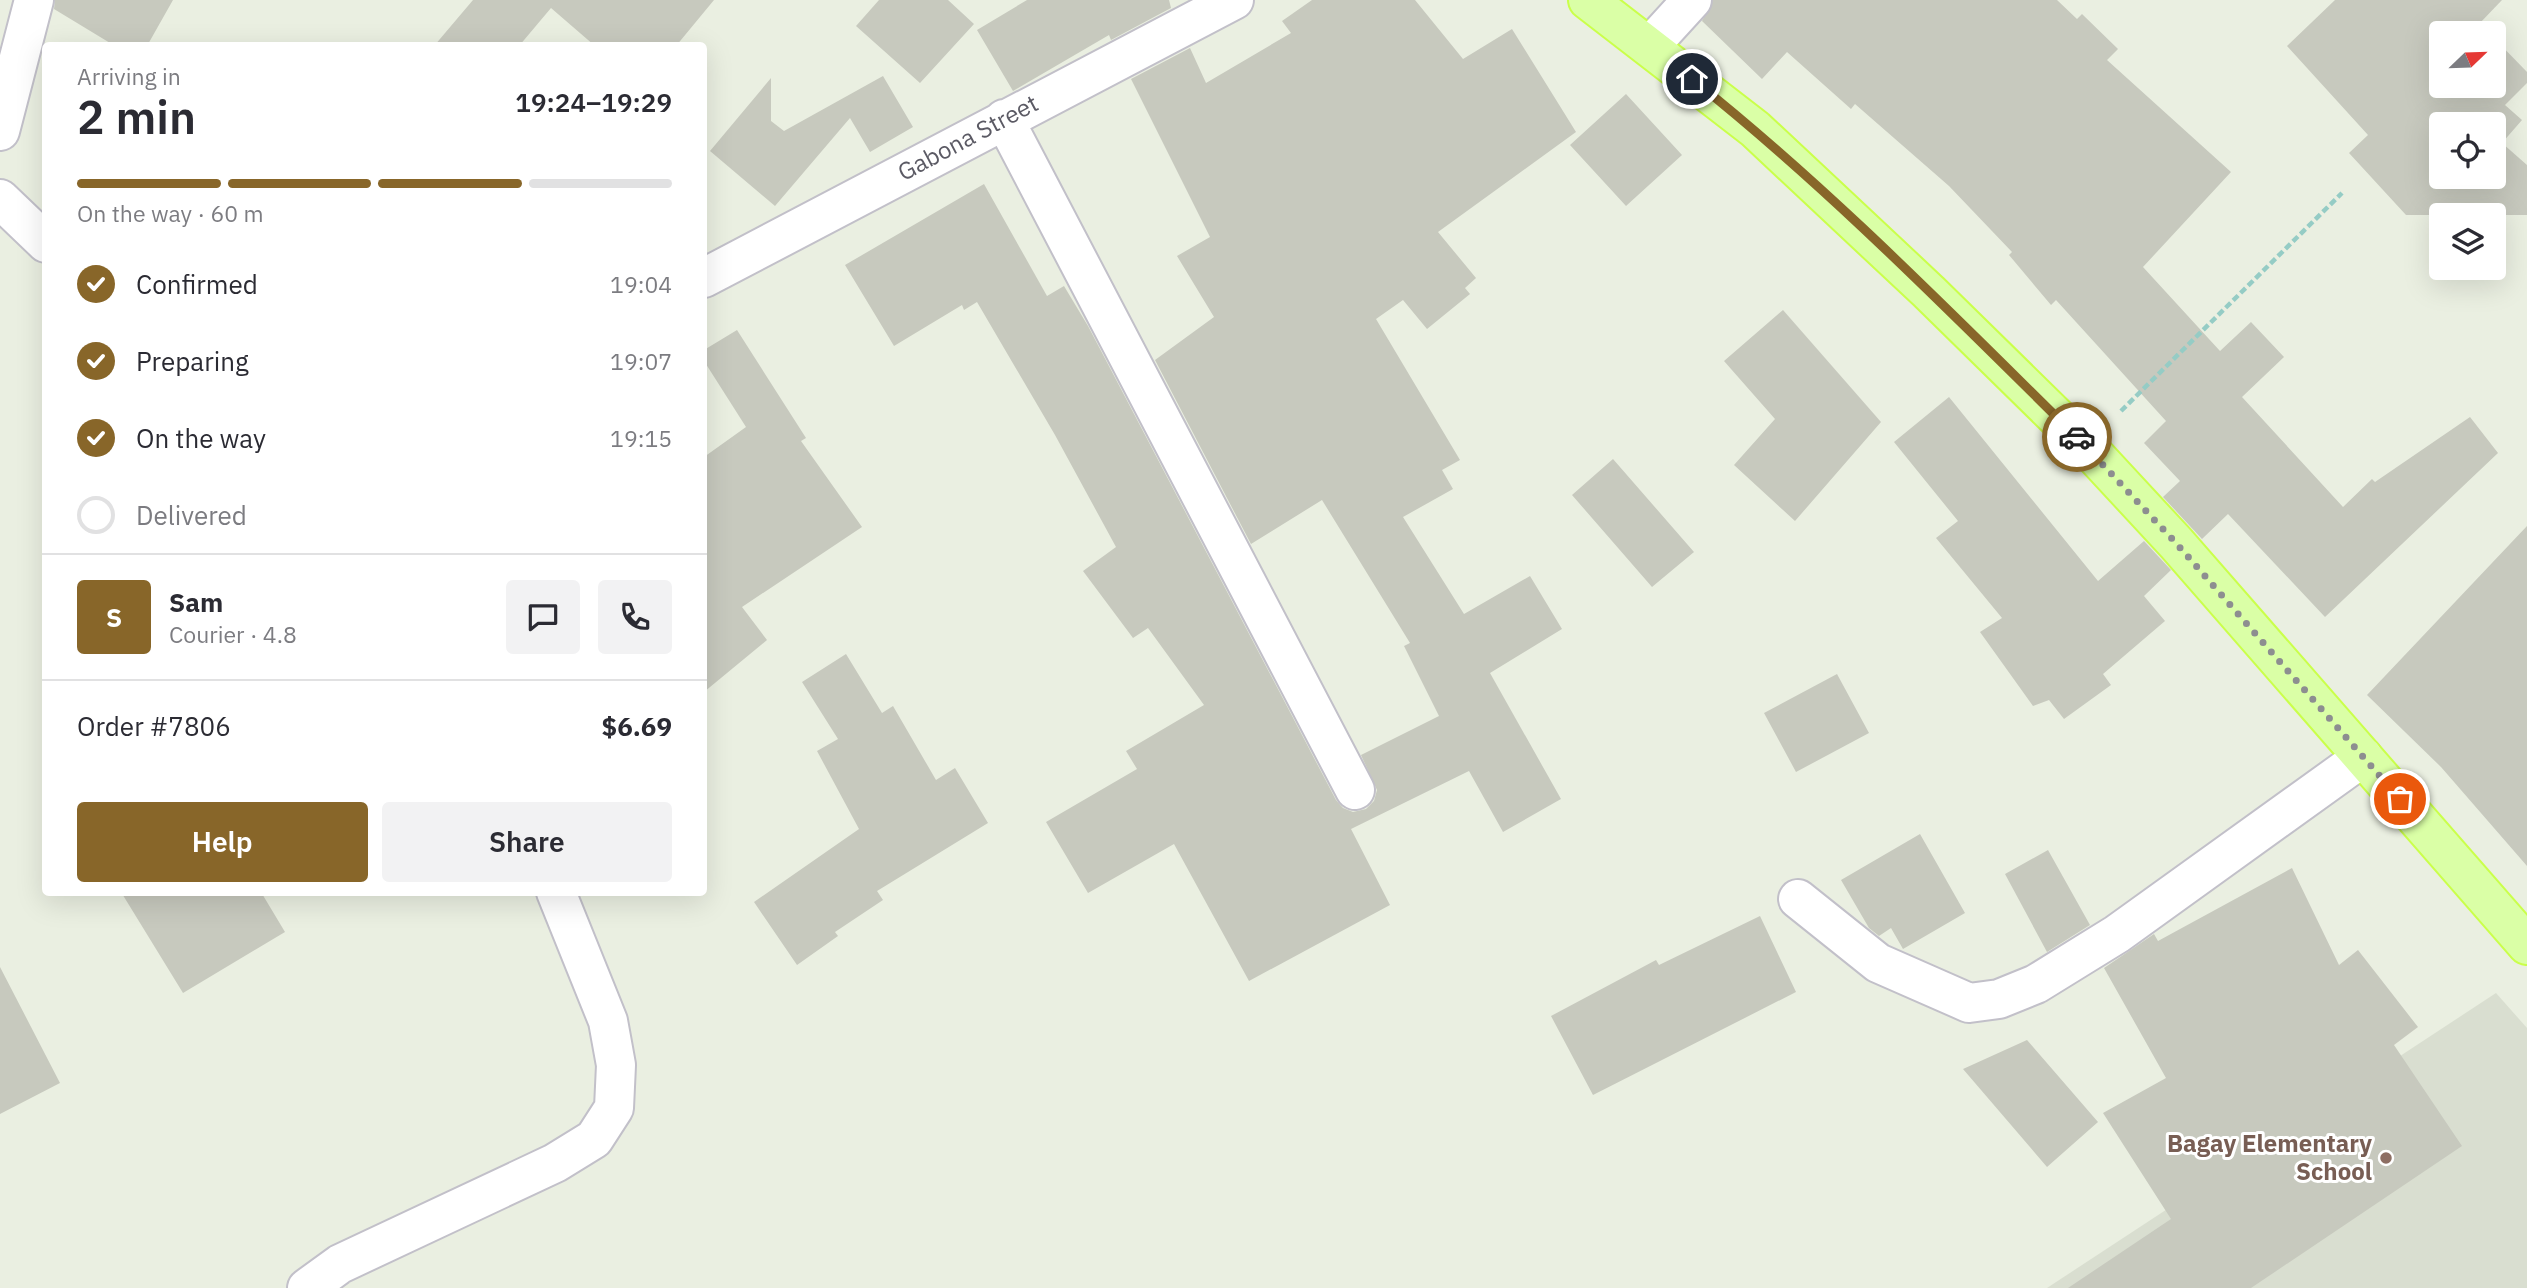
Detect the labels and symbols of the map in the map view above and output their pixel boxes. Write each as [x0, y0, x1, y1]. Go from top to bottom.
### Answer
north arrow [2429, 21, 2506, 98]
pin [1662, 49, 1722, 109]
street label: Gabona Street [892, 87, 1043, 188]
courier [2042, 402, 2112, 472]
pin [2370, 769, 2430, 829]
place label: Bagay Elementary School [2167, 1127, 2372, 1187]
marker: Bagay Elementary School [2378, 1150, 2394, 1166]

